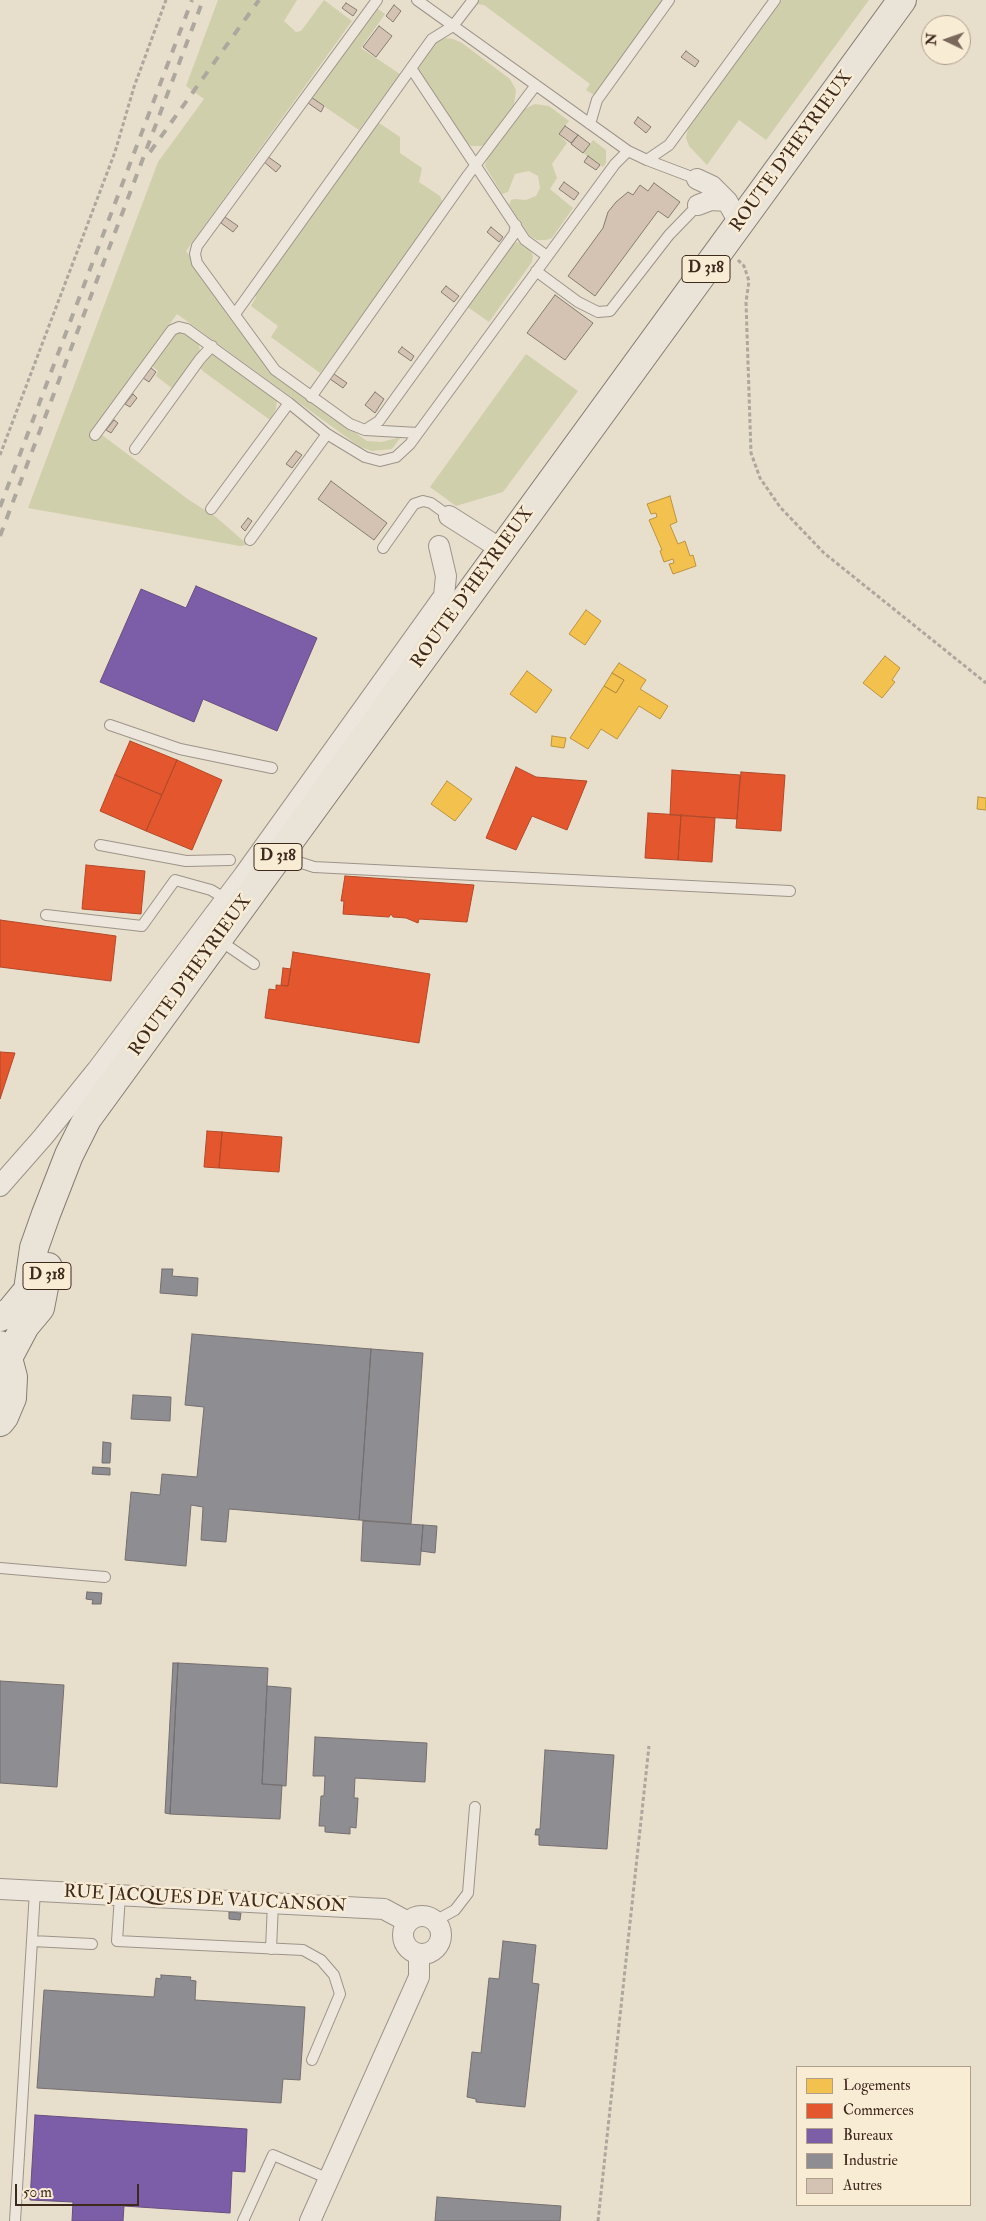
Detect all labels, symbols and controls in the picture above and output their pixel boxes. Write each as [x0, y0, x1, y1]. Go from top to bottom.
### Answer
north arrow [921, 15, 971, 65]
text: N [923, 33, 940, 46]
street label: ROUTE D'HEYRIEUX [726, 67, 858, 237]
road number: D 318 [682, 255, 730, 282]
street label: ROUTE D'HEYRIEUX [407, 503, 539, 673]
road number: D 318 [254, 844, 302, 870]
street label: ROUTE D'HEYRIEUX [125, 891, 257, 1061]
road number: D 318 [23, 1262, 71, 1290]
street label: RUE JACQUES DE VAUCANSON [63, 1882, 347, 1918]
legend [796, 2066, 971, 2206]
text: Logements [843, 2076, 910, 2095]
text: Commerces [843, 2101, 914, 2120]
text: Bureaux [843, 2126, 893, 2145]
text: Industrie [843, 2151, 898, 2170]
scale bar [18, 2174, 141, 2206]
text: Autres [843, 2176, 882, 2195]
text: 50 m [23, 2183, 52, 2202]

